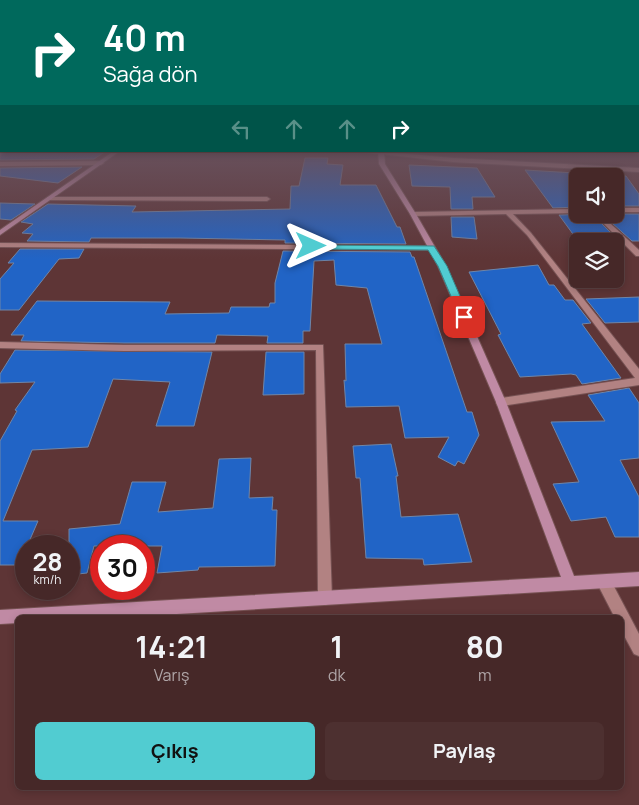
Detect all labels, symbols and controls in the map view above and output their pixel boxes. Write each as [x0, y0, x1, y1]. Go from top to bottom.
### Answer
text: 40 m [103, 14, 186, 62]
icon: right [20, 20, 85, 85]
text: Sağa dön [103, 59, 198, 89]
icon: left [227, 115, 255, 143]
icon: ahead [280, 115, 308, 143]
icon: ahead [333, 115, 361, 143]
icon: right [386, 115, 414, 143]
map controls [569, 168, 624, 288]
button: sound [569, 168, 624, 223]
position arrow [284, 219, 336, 271]
button: layers [569, 233, 624, 288]
pin [443, 296, 485, 338]
icon: arrive [450, 303, 478, 331]
speed limit sign: 30 [90, 535, 155, 600]
text: 28 [32, 544, 63, 579]
text: km/h [34, 571, 61, 588]
text: 14:21 [135, 626, 208, 667]
text: 1 [330, 626, 343, 667]
text: 80 [466, 626, 504, 667]
text: Varış [154, 664, 189, 686]
text: dk [328, 664, 345, 686]
text: m [478, 664, 492, 686]
button: Çıkış [35, 722, 315, 780]
button: Paylaş [325, 722, 604, 780]

